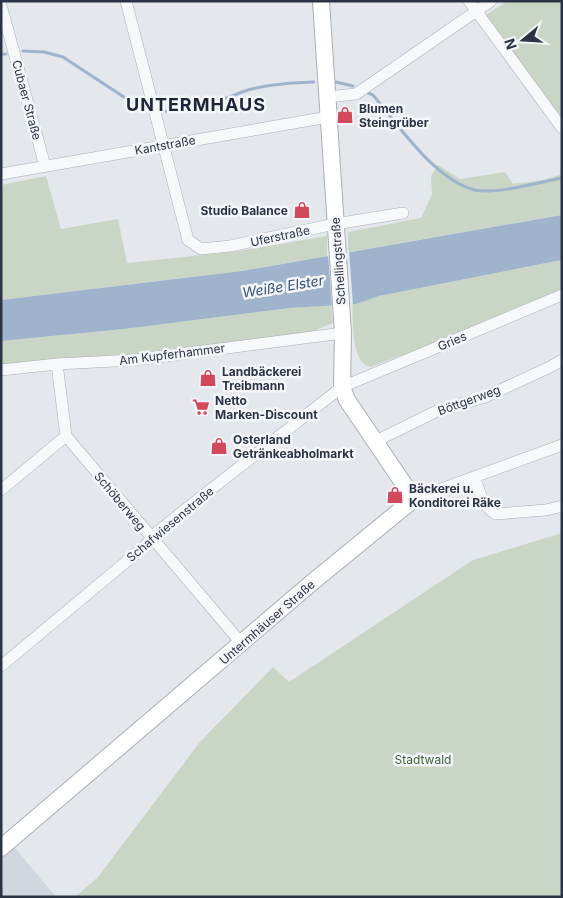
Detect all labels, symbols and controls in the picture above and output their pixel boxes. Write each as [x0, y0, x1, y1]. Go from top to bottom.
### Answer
north arrow [498, 15, 548, 65]
text: N [500, 36, 520, 52]
street label: Cubaer Straße [9, 58, 45, 142]
district label: UNTERMHAUS [126, 94, 266, 115]
place label: Blumen Steingrüber [359, 101, 429, 130]
shop icon: Blumen Steingrüber [335, 105, 355, 125]
street label: Kantstraße [133, 132, 197, 158]
shop icon: Studio Balance [292, 200, 312, 220]
place label: Studio Balance [200, 203, 288, 218]
street label: Schellingstraße [327, 217, 349, 305]
street label: Uferstraße [249, 222, 311, 250]
water label: Weiße Elster [241, 271, 326, 301]
street label: Gries [435, 328, 469, 354]
street label: Am Kupferhammer [118, 340, 226, 368]
place label: Landbäckerei Treibmann [222, 364, 301, 393]
shop icon: Landbäckerei Treibmann [198, 368, 218, 388]
street label: Böttgerweg [436, 382, 502, 418]
place label: Netto Marken-Discount [215, 393, 318, 422]
supermarket icon: Netto Marken-Discount [191, 397, 211, 417]
place label: Osterland Getränkeabholmarkt [233, 432, 354, 461]
shop icon: Osterland Getränkeabholmarkt [209, 436, 229, 456]
street label: Schöberweg [91, 469, 149, 533]
place label: Bäckerei u. Konditorei Räke [409, 481, 501, 510]
street label: Schafwiesenstraße [123, 483, 217, 565]
shop icon: Bäckerei u. Konditorei Räke [385, 485, 405, 505]
street label: Untermhäuser Straße [216, 576, 318, 668]
park label: Stadtwald [395, 752, 451, 767]

